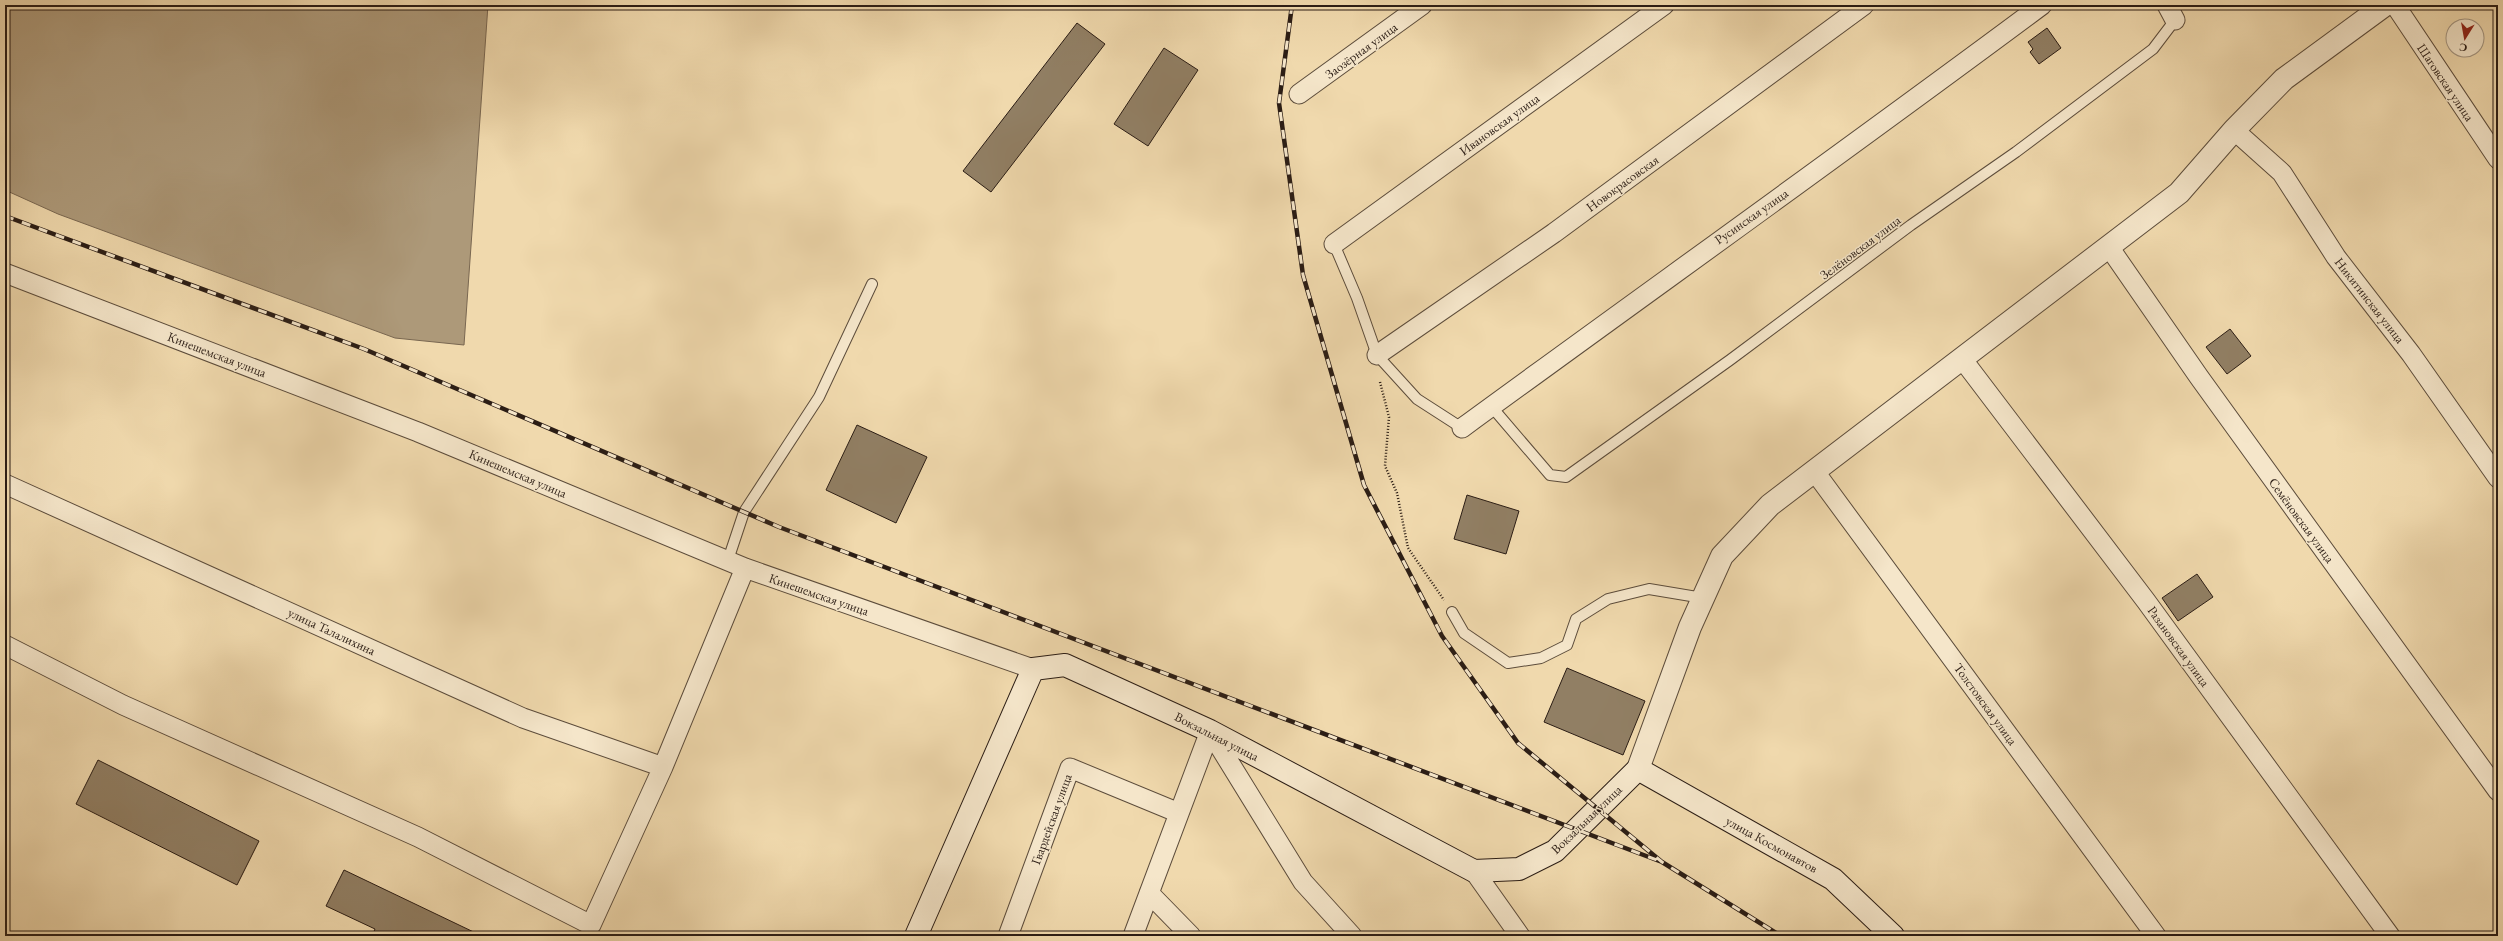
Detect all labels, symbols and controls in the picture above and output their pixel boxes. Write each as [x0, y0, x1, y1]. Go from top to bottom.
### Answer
street label: Заозёрная улица [1322, 18, 1402, 82]
north arrow [2445, 18, 2485, 58]
street label: Шаговская улица [2413, 40, 2478, 125]
text: С [2458, 40, 2468, 55]
street label: Ивановская улица [1456, 89, 1543, 159]
street label: Новокрасовская [1583, 151, 1662, 216]
street label: Русинская улица [1711, 184, 1792, 248]
street label: Зелёновская улица [1817, 211, 1905, 283]
street label: Никитинская улица [2331, 254, 2409, 347]
street label: Кинешемская улица [165, 328, 269, 381]
street label: Кинешемская улица [466, 445, 570, 502]
street label: Семёновская улица [2265, 474, 2339, 567]
street label: Кинешемская улица [767, 569, 872, 620]
street label: Разановская улица [2144, 603, 2214, 691]
street label: улица Талалихина [285, 604, 379, 659]
street label: Толстовская улица [1950, 660, 2022, 749]
street label: Вокзальная улица [1172, 708, 1262, 765]
street label: Гвардейская улица [1027, 771, 1076, 867]
street label: Вокзальная улица [1547, 781, 1626, 858]
street label: улица Космонавтов [1723, 812, 1821, 877]

